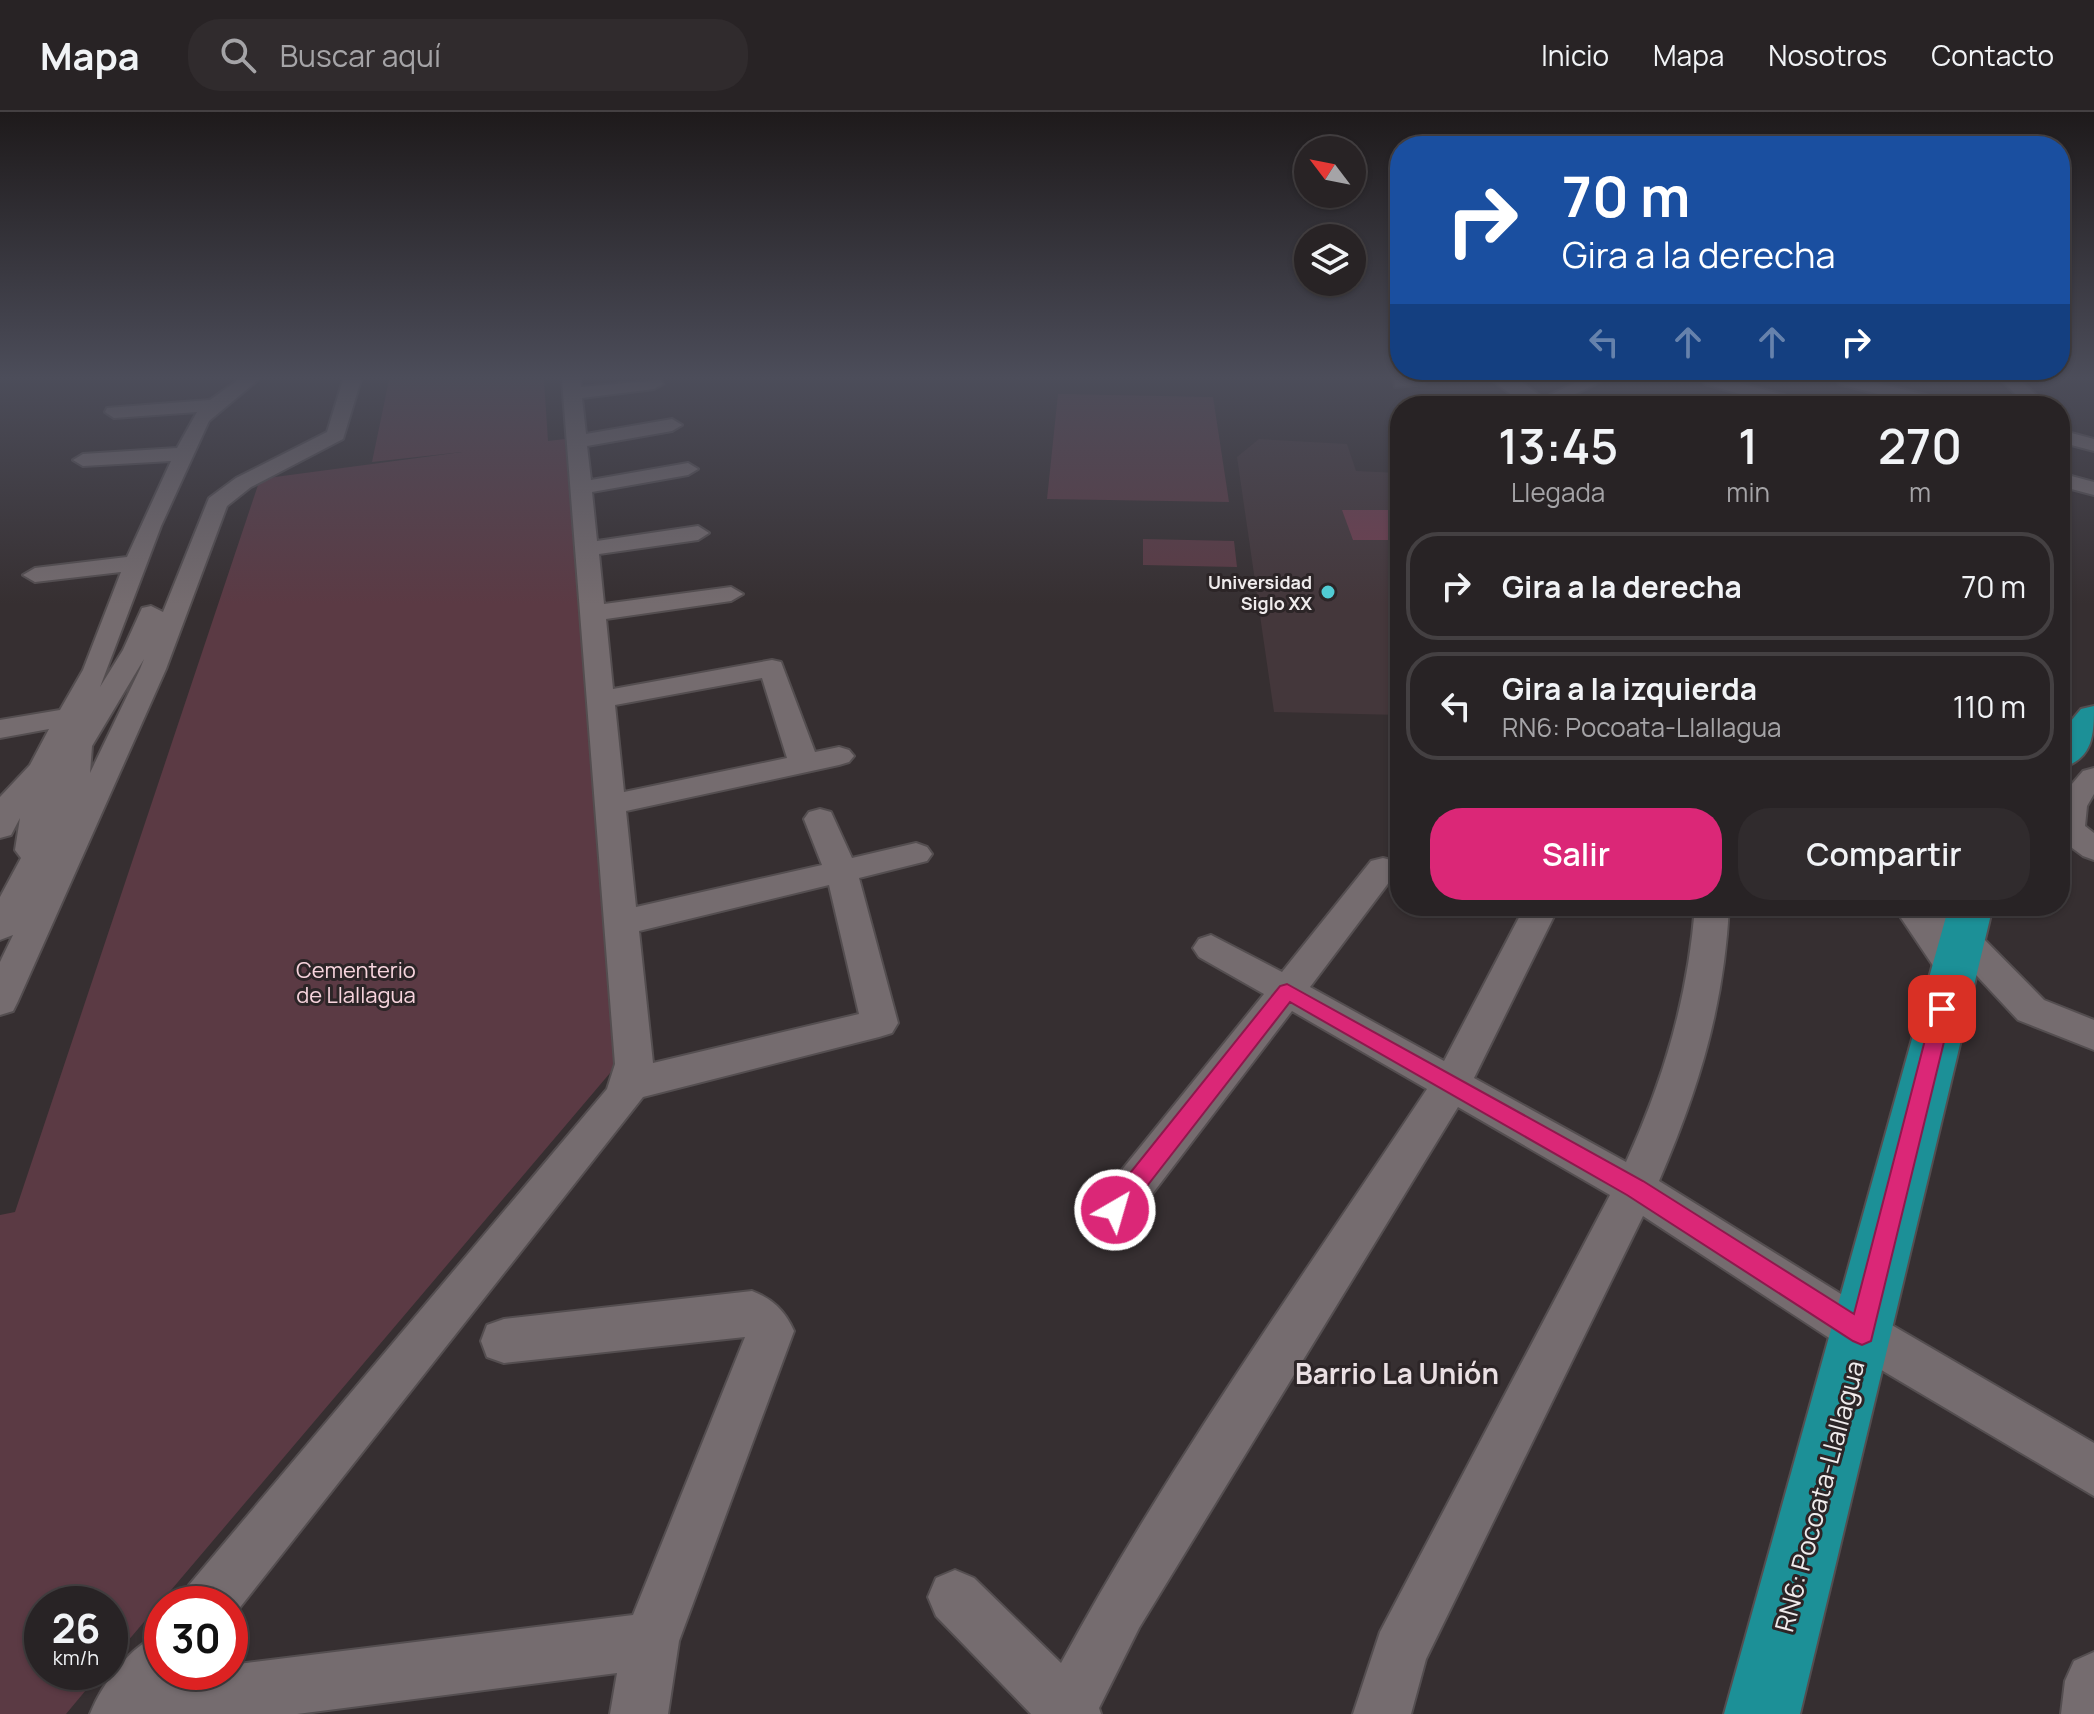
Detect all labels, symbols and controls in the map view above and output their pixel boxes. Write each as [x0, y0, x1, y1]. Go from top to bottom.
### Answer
search box [188, 19, 748, 91]
text: Mapa [40, 29, 140, 81]
icon: search [216, 33, 260, 77]
text: Buscar aquí [280, 35, 441, 76]
text: Inicio [1541, 36, 1609, 74]
text: Mapa [1653, 36, 1724, 74]
text: Nosotros [1768, 36, 1887, 74]
text: Contacto [1931, 36, 2054, 74]
north arrow [1294, 136, 1366, 208]
map controls [1294, 136, 1366, 296]
text: 70 m [1562, 157, 1690, 234]
icon: right [1430, 168, 1534, 272]
button: layers [1294, 224, 1366, 296]
text: Gira a la derecha [1562, 230, 1835, 279]
icon: left [1582, 320, 1626, 364]
icon: ahead [1666, 320, 1710, 364]
icon: ahead [1750, 320, 1794, 364]
icon: right [1834, 320, 1878, 364]
text: 13:45 [1498, 413, 1618, 478]
text: 1 [1738, 413, 1758, 478]
text: 270 [1878, 413, 1962, 478]
text: Llegada [1511, 474, 1605, 510]
text: min [1726, 474, 1770, 510]
text: m [1909, 474, 1931, 510]
icon: right [1434, 564, 1478, 608]
text: Gira a la derecha [1502, 566, 1742, 607]
text: 70 m [1961, 566, 2026, 607]
place label: Universidad Siglo XX [1208, 570, 1312, 615]
marker: Universidad Siglo XX [1319, 583, 1337, 601]
text: Gira a la izquierda [1502, 668, 1757, 709]
icon: left [1434, 684, 1478, 728]
text: 110 m [1953, 686, 2026, 727]
text: RN6: Pocoata-Llallagua [1502, 709, 1782, 745]
button: Salir [1430, 808, 1722, 900]
button: Compartir [1738, 808, 2030, 900]
park label: Cementerio de Llallagua [296, 955, 416, 1010]
pin [1908, 975, 1976, 1043]
icon: arrive [1920, 987, 1964, 1031]
position arrow [1073, 1168, 1157, 1252]
district label: Barrio La Unión [1295, 1354, 1499, 1392]
street label: RN6: Pocoata-Llallagua [1765, 1356, 1873, 1636]
speed limit sign: 30 [144, 1586, 248, 1690]
text: 26 [52, 1600, 100, 1655]
text: km/h [53, 1644, 99, 1671]

